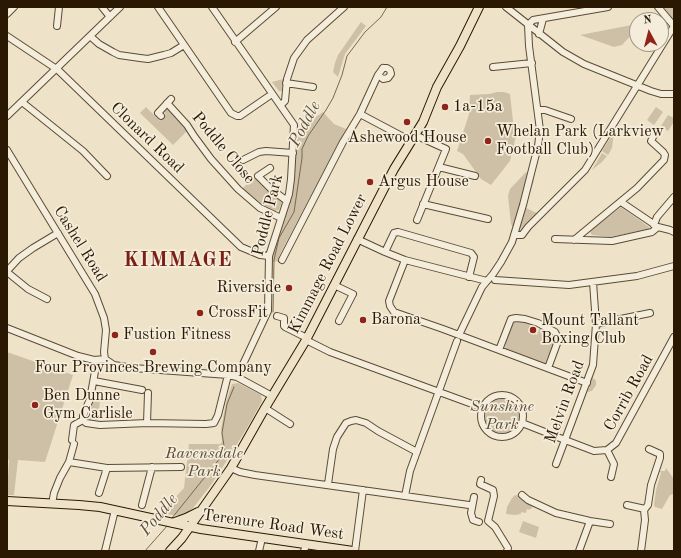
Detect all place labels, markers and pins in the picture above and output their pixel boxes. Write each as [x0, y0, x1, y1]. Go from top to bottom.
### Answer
place label: 1a-15a [453, 97, 503, 117]
marker: 1a-15a [440, 102, 450, 112]
marker: Ashewood House [402, 117, 412, 127]
place label: Whelan Park (Larkview Football Club) [496, 122, 664, 160]
place label: Ashewood House [348, 128, 466, 148]
marker: Whelan Park (Larkview Football Club) [483, 136, 493, 146]
place label: Argus House [378, 172, 469, 192]
marker: Argus House [365, 177, 375, 187]
place label: Riverside [217, 278, 281, 298]
marker: Riverside [284, 283, 294, 293]
place label: CrossFit [208, 303, 268, 323]
marker: CrossFit [195, 308, 205, 318]
place label: Barona [371, 310, 421, 330]
place label: Mount Tallant Boxing Club [541, 311, 639, 349]
marker: Barona [358, 315, 368, 325]
place label: Fustion Fitness [123, 325, 231, 345]
marker: Mount Tallant Boxing Club [528, 325, 538, 335]
marker: Fustion Fitness [110, 330, 120, 340]
marker: Four Provinces Brewing Company [148, 347, 158, 357]
place label: Four Provinces Brewing Company [34, 358, 272, 378]
place label: Ben Dunne Gym Carlisle [43, 386, 133, 424]
marker: Ben Dunne Gym Carlisle [30, 400, 40, 410]

